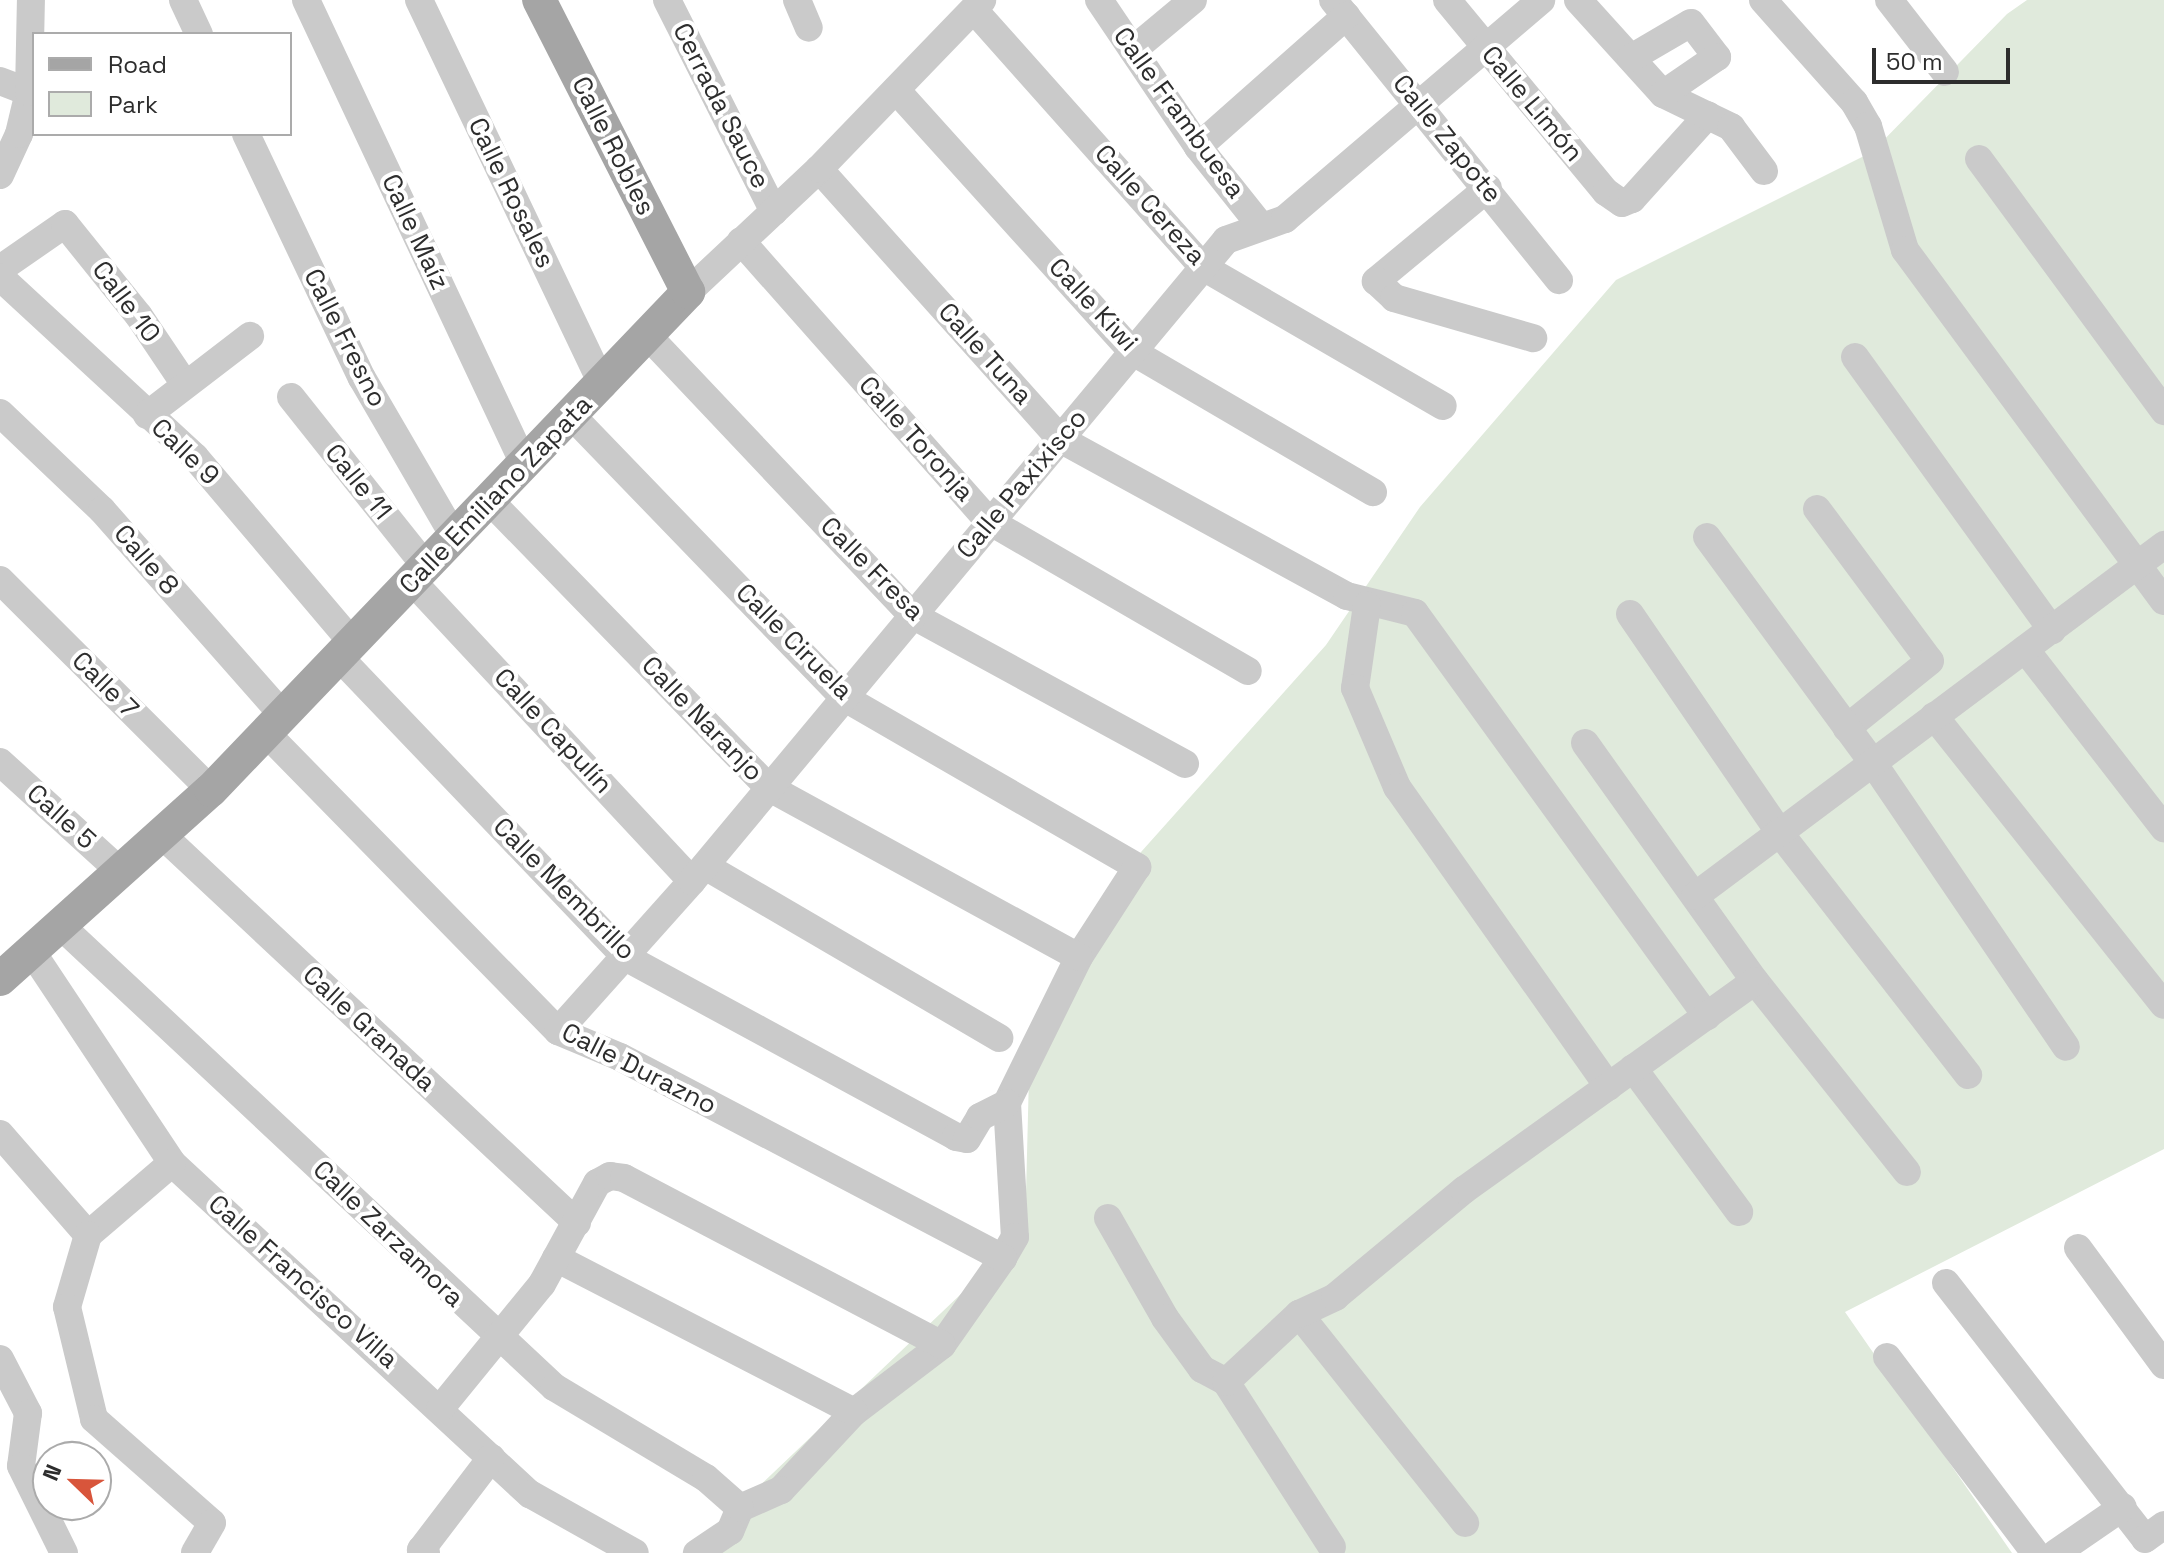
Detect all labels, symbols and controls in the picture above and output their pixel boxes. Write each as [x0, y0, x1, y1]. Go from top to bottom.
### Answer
street label: Cerrada Sauce [666, 18, 776, 194]
street label: Calle Frambuesa [1106, 21, 1252, 205]
legend [32, 32, 292, 136]
scale bar [1876, 32, 2014, 82]
street label: Calle Limón [1475, 40, 1589, 168]
text: 50 m [1886, 46, 1943, 77]
text: Road [108, 49, 167, 80]
street label: Calle Zapote [1386, 69, 1508, 209]
street label: Calle Robles [565, 72, 661, 220]
text: Park [108, 89, 158, 120]
street label: Calle Rosales [461, 113, 561, 273]
street label: Calle Cereza [1088, 138, 1212, 272]
street label: Calle Maíz [375, 169, 455, 295]
street label: Calle Kiwi [1042, 252, 1144, 358]
street label: Calle 10 [85, 255, 167, 349]
street label: Calle Fresno [297, 264, 393, 412]
street label: Calle Tuna [931, 297, 1039, 411]
street label: Calle Toronja [852, 370, 980, 508]
street label: Calle Emiliano Zapata [393, 389, 599, 601]
street label: Calle Paxixisco [950, 403, 1094, 565]
street label: Calle 9 [145, 412, 225, 492]
street label: Calle 11 [318, 438, 398, 526]
street label: Calle Fresa [814, 511, 930, 627]
street label: Calle 8 [107, 519, 185, 601]
street label: Calle Ciruela [729, 577, 859, 707]
street label: Calle 7 [65, 645, 145, 725]
street label: Calle Naranjo [635, 650, 769, 788]
street label: Calle Capulín [487, 662, 619, 800]
street label: Calle 5 [20, 778, 102, 856]
street label: Calle Membrillo [486, 811, 642, 967]
street label: Calle Granada [296, 960, 442, 1098]
street label: Calle Durazno [556, 1017, 722, 1121]
street label: Calle Zarzamora [306, 1154, 470, 1314]
street label: Calle Francisco Villa [202, 1188, 404, 1376]
north arrow [32, 1441, 112, 1521]
text: N [36, 1460, 68, 1485]

